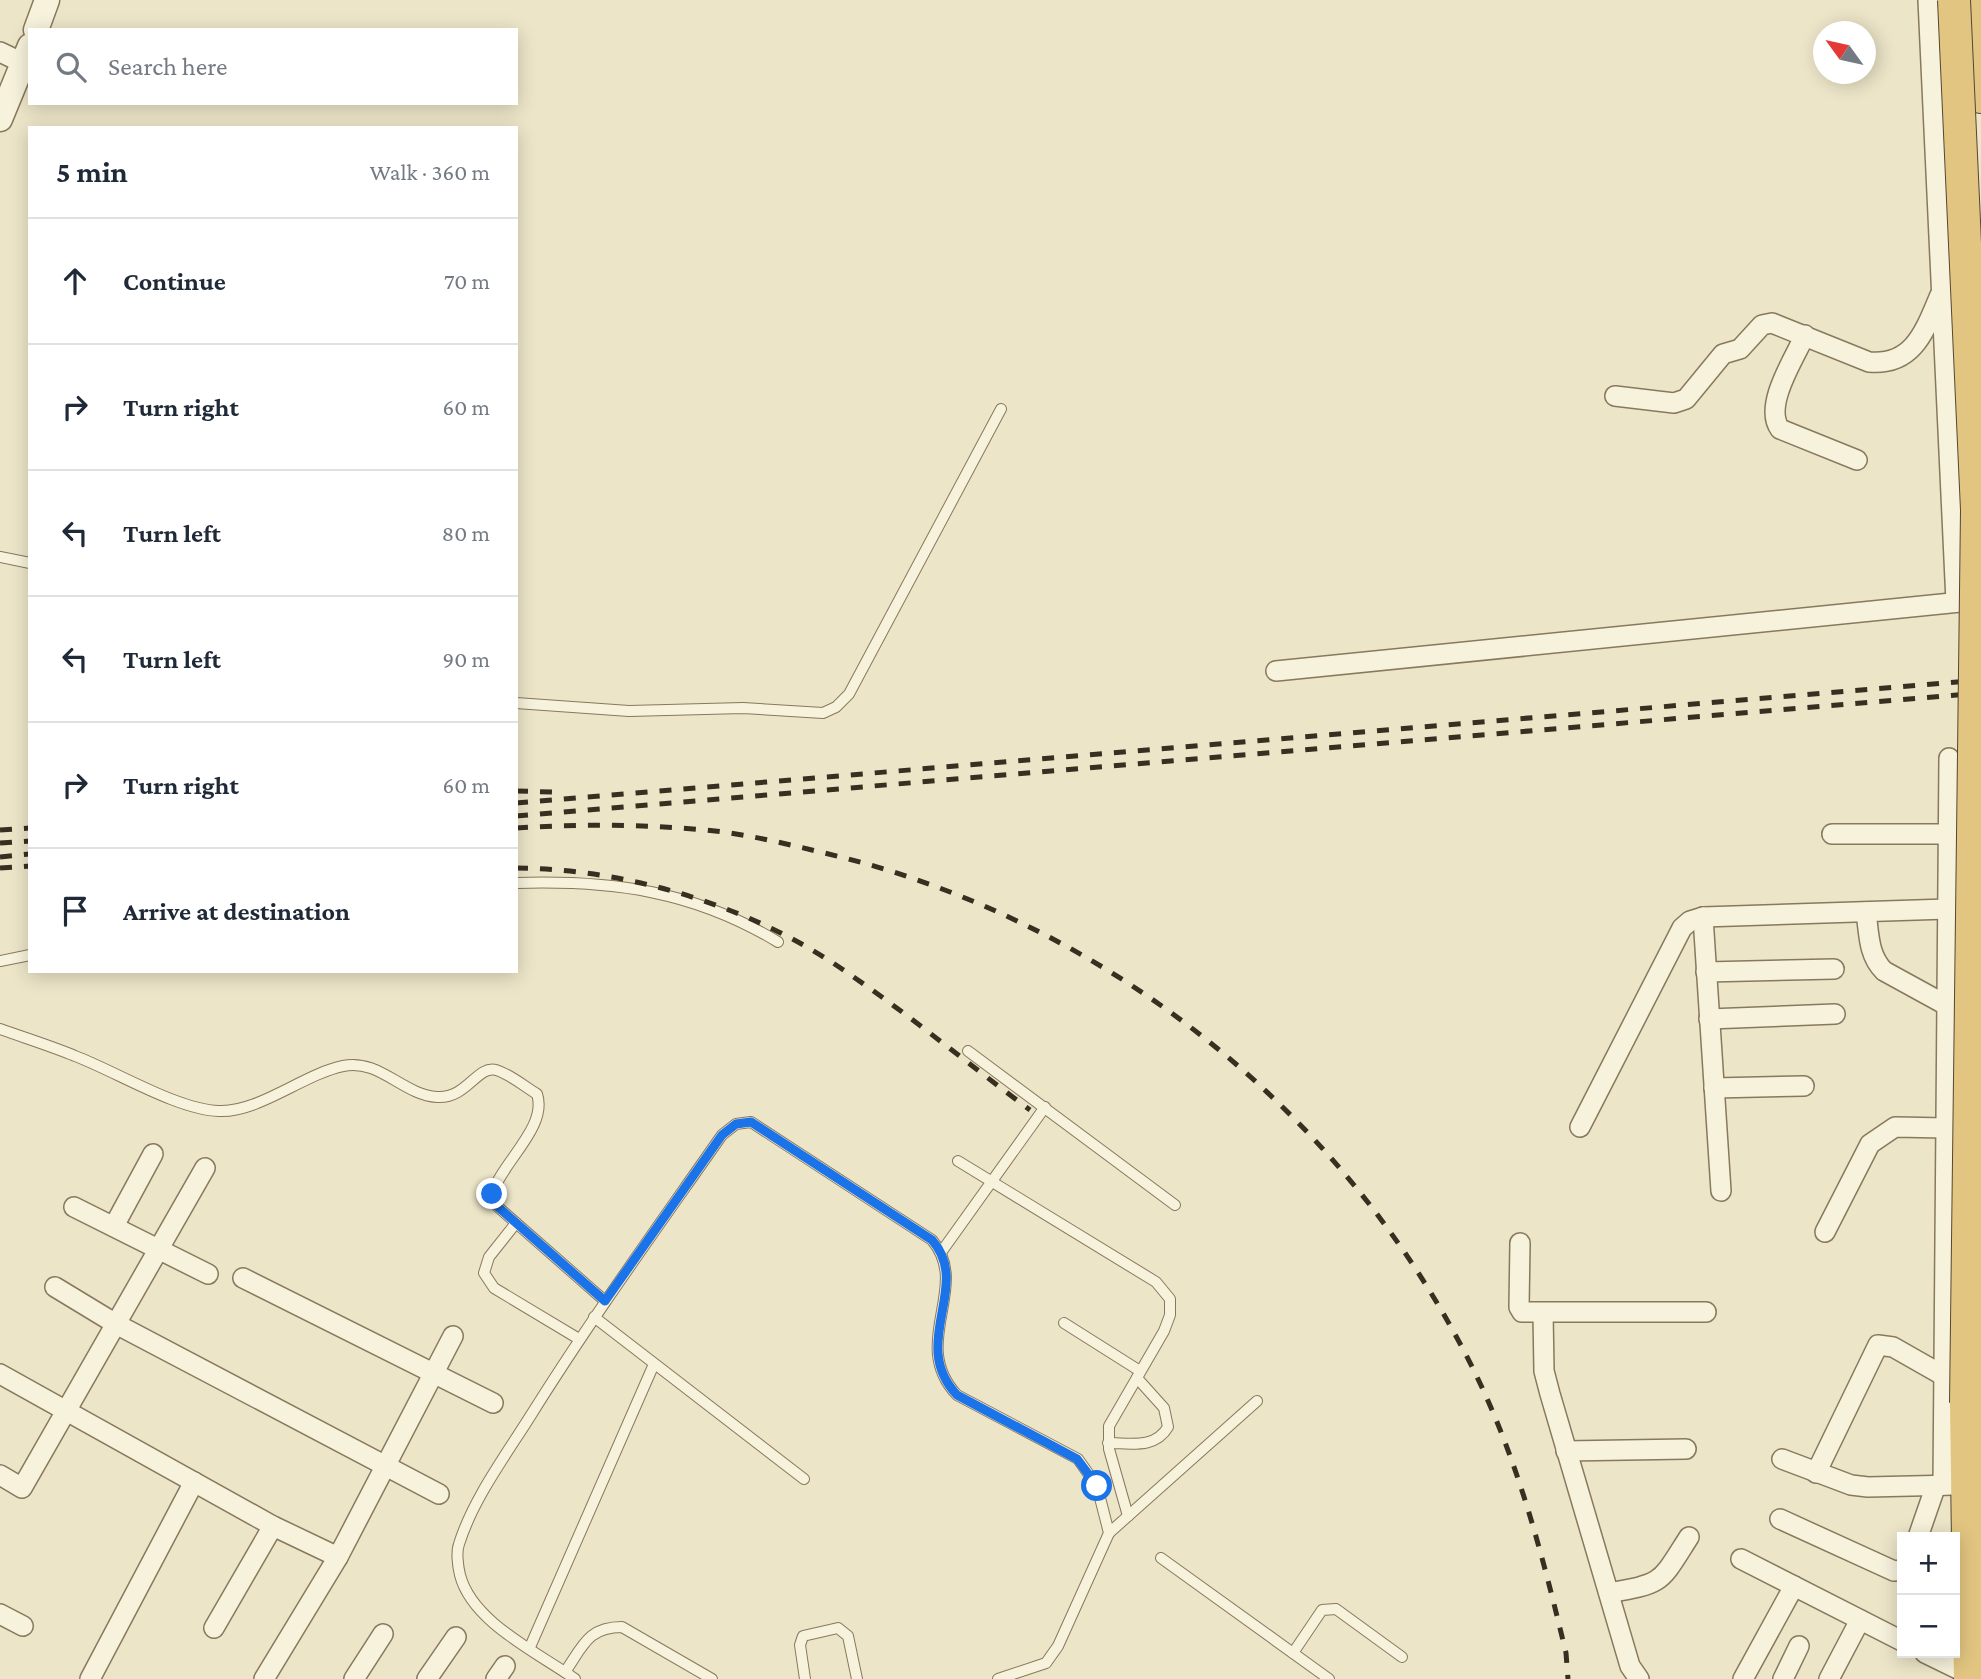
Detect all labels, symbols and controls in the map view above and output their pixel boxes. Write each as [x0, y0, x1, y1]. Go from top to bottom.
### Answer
north arrow [1813, 21, 1876, 84]
search box [28, 28, 518, 105]
icon: search [52, 48, 90, 86]
text: Search here [108, 52, 227, 81]
text: 5 min [56, 155, 128, 188]
text: Walk · 360 m [370, 159, 490, 185]
icon: ahead [56, 262, 94, 300]
text: Continue [123, 267, 226, 296]
text: 70 m [444, 268, 490, 294]
icon: right [56, 388, 94, 426]
text: Turn right [123, 393, 239, 422]
text: 60 m [443, 394, 490, 420]
icon: left [56, 514, 94, 552]
text: Turn left [123, 519, 221, 548]
text: 80 m [442, 520, 490, 546]
icon: left [56, 640, 94, 678]
text: Turn left [123, 645, 221, 674]
text: 90 m [443, 646, 490, 672]
icon: right [56, 766, 94, 804]
text: Turn right [123, 771, 239, 800]
text: 60 m [443, 772, 490, 798]
icon: arrive [56, 892, 94, 930]
text: Arrive at destination [123, 897, 350, 926]
route end [476, 1178, 507, 1209]
route start [1081, 1470, 1112, 1501]
map controls [1897, 1532, 1960, 1658]
button: + [1897, 1532, 1960, 1595]
button: − [1897, 1595, 1960, 1658]

